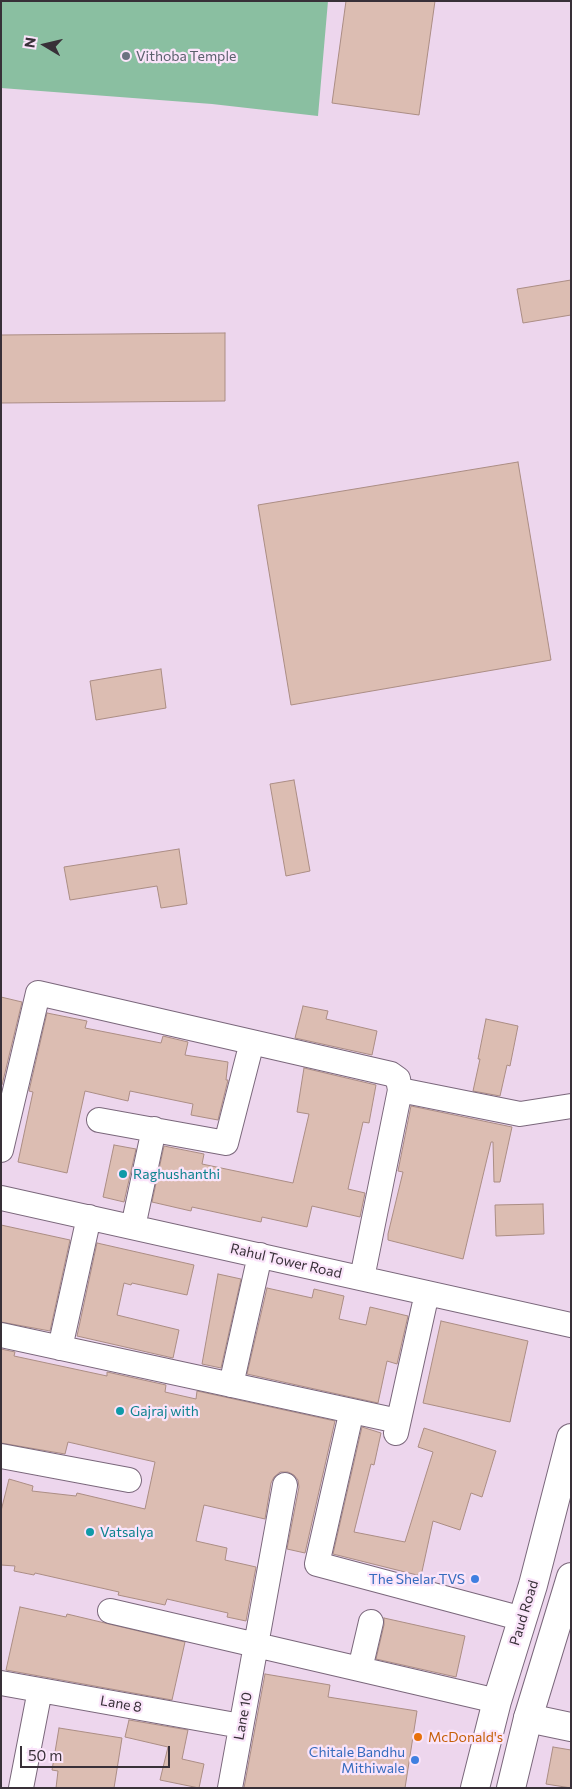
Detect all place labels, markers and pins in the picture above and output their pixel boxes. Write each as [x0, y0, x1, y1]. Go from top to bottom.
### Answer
place label: Vithoba Temple [136, 48, 236, 64]
marker: Vithoba Temple [120, 50, 132, 62]
place label: Raghushanthi [133, 1166, 220, 1182]
marker: Raghushanthi [117, 1168, 129, 1180]
place label: Gajraj with [130, 1403, 199, 1419]
marker: Gajraj with [114, 1405, 126, 1417]
place label: Vatsalya [100, 1524, 154, 1540]
marker: Vatsalya [84, 1526, 96, 1538]
place label: The Shelar TVS [369, 1571, 465, 1587]
marker: The Shelar TVS [469, 1573, 481, 1585]
place label: McDonald's [428, 1729, 503, 1745]
marker: McDonald's [412, 1731, 424, 1743]
place label: Chitale Bandhu Mithiwale [309, 1744, 405, 1776]
marker: Chitale Bandhu Mithiwale [409, 1754, 421, 1766]

